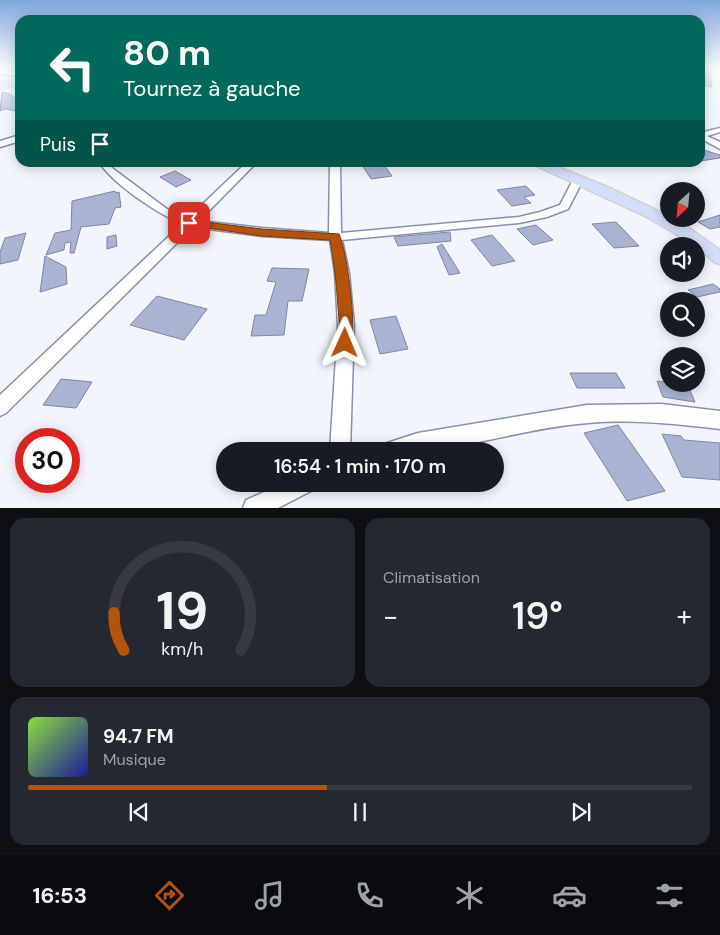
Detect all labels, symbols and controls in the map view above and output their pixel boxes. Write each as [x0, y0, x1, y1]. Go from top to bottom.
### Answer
text: 80 m [123, 30, 211, 76]
icon: left [40, 35, 105, 100]
text: Tournez à gauche [123, 74, 301, 103]
icon: arrive [86, 130, 114, 158]
text: Puis [40, 132, 76, 157]
north arrow [660, 182, 705, 228]
map controls [660, 182, 705, 392]
pin [168, 202, 210, 244]
icon: arrive [175, 209, 203, 237]
button: sound [660, 237, 705, 282]
button: search [660, 292, 705, 337]
position arrow [318, 316, 370, 368]
button: layers [660, 347, 705, 392]
speed limit sign: 30 [15, 428, 80, 493]
text: 16:54 · 1 min · 170 m [274, 454, 446, 479]
text: Climatisation [383, 567, 480, 588]
text: 19 [157, 577, 208, 645]
text: 19° [512, 591, 563, 641]
text: − [383, 598, 398, 635]
text: + [677, 598, 692, 635]
text: km/h [161, 637, 204, 661]
text: 94.7 FM [103, 724, 174, 749]
text: Musique [103, 749, 166, 770]
icon: previous [125, 798, 153, 826]
icon: pause [346, 798, 374, 826]
icon: next [567, 798, 595, 826]
icon: directions [152, 878, 187, 913]
icon: music [252, 878, 287, 913]
icon: phone [352, 878, 387, 913]
icon: climate [452, 878, 487, 913]
icon: car [552, 878, 587, 913]
icon: filters [652, 878, 687, 913]
text: 16:53 [33, 881, 87, 910]

